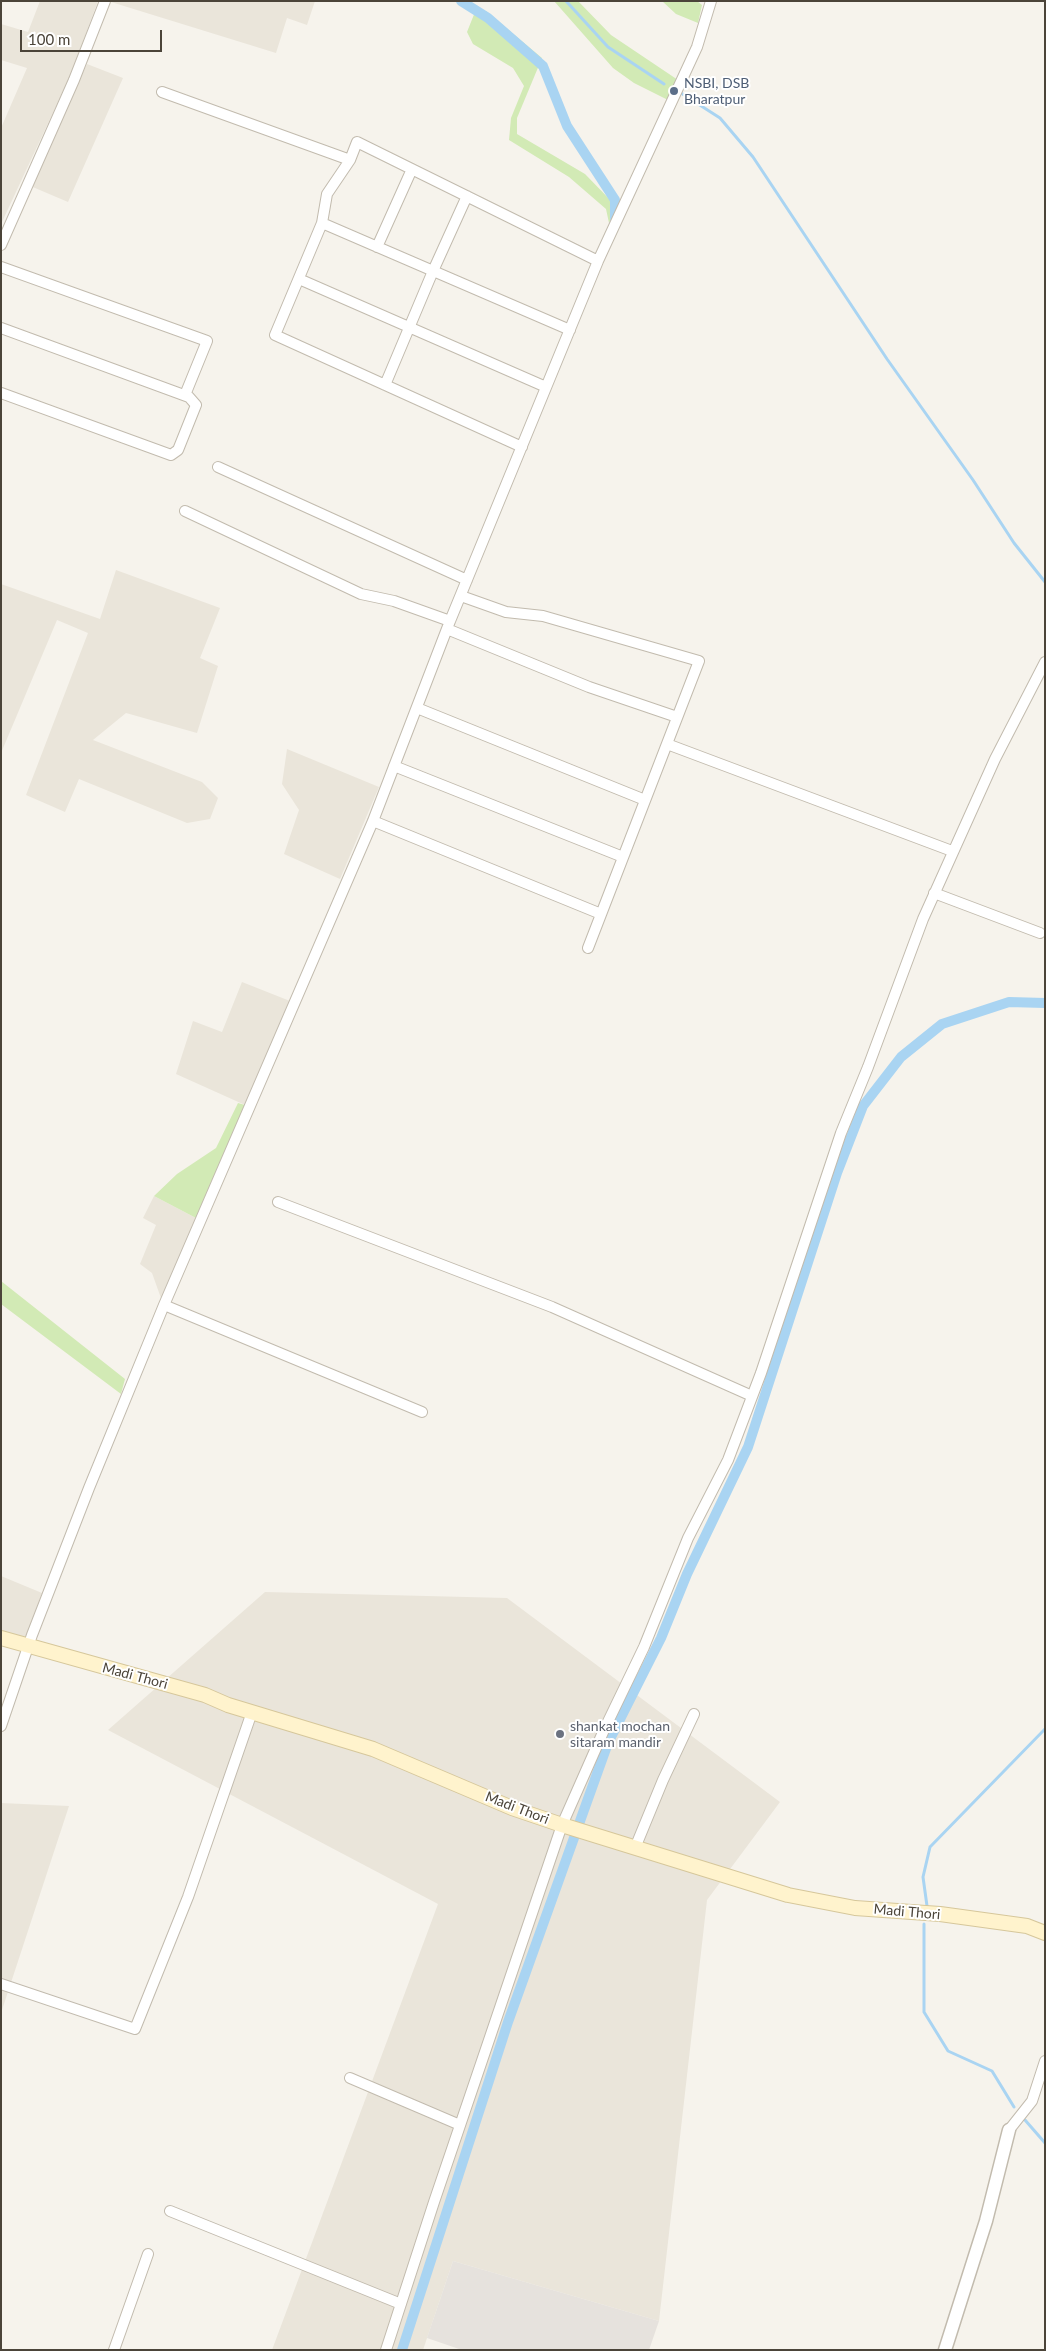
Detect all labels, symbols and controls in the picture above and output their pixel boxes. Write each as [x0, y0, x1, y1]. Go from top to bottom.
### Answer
scale bar [22, 20, 165, 52]
text: 100 m [28, 30, 70, 48]
place label: NSBI, DSB Bharatpur [684, 75, 749, 108]
marker: NSBI, DSB Bharatpur [668, 85, 680, 97]
street label: Madi Thori [101, 1659, 169, 1693]
place label: shankat mochan sitaram mandir [570, 1718, 670, 1750]
marker: shankat mochan sitaram mandir [554, 1728, 566, 1740]
street label: Madi Thori [483, 1788, 551, 1828]
street label: Madi Thori [873, 1901, 941, 1923]

